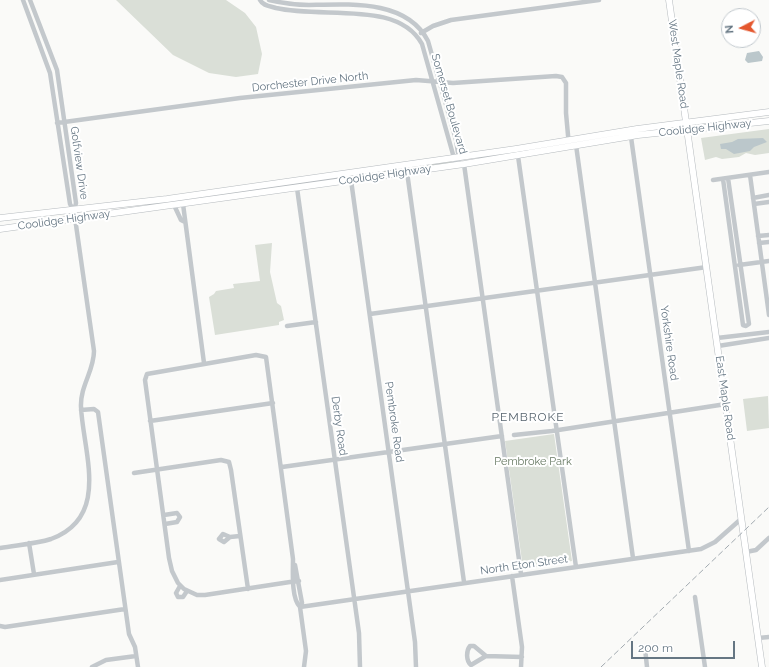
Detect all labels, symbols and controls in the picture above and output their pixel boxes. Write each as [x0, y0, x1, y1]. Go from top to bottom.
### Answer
north arrow [721, 8, 761, 48]
street label: West Maple Road [665, 18, 691, 110]
text: N [723, 24, 736, 34]
street label: Somerset Boulevard [428, 52, 470, 156]
street label: Dorchester Drive North [251, 69, 369, 95]
street label: Coolidge Highway [658, 117, 752, 139]
street label: Golfview Drive [67, 126, 91, 200]
street label: Coolidge Highway [338, 162, 432, 188]
street label: Coolidge Highway [17, 207, 111, 233]
street label: Yorkshire Road [657, 305, 681, 381]
street label: East Maple Road [713, 355, 737, 441]
street label: Pembroke Road [382, 381, 406, 463]
street label: Derby Road [328, 395, 350, 457]
district label: PEMBROKE [491, 410, 565, 424]
park label: Pembroke Park [494, 455, 572, 469]
street label: North Eton Street [479, 552, 569, 578]
scale bar [633, 633, 737, 659]
text: 200 m [638, 641, 673, 655]

